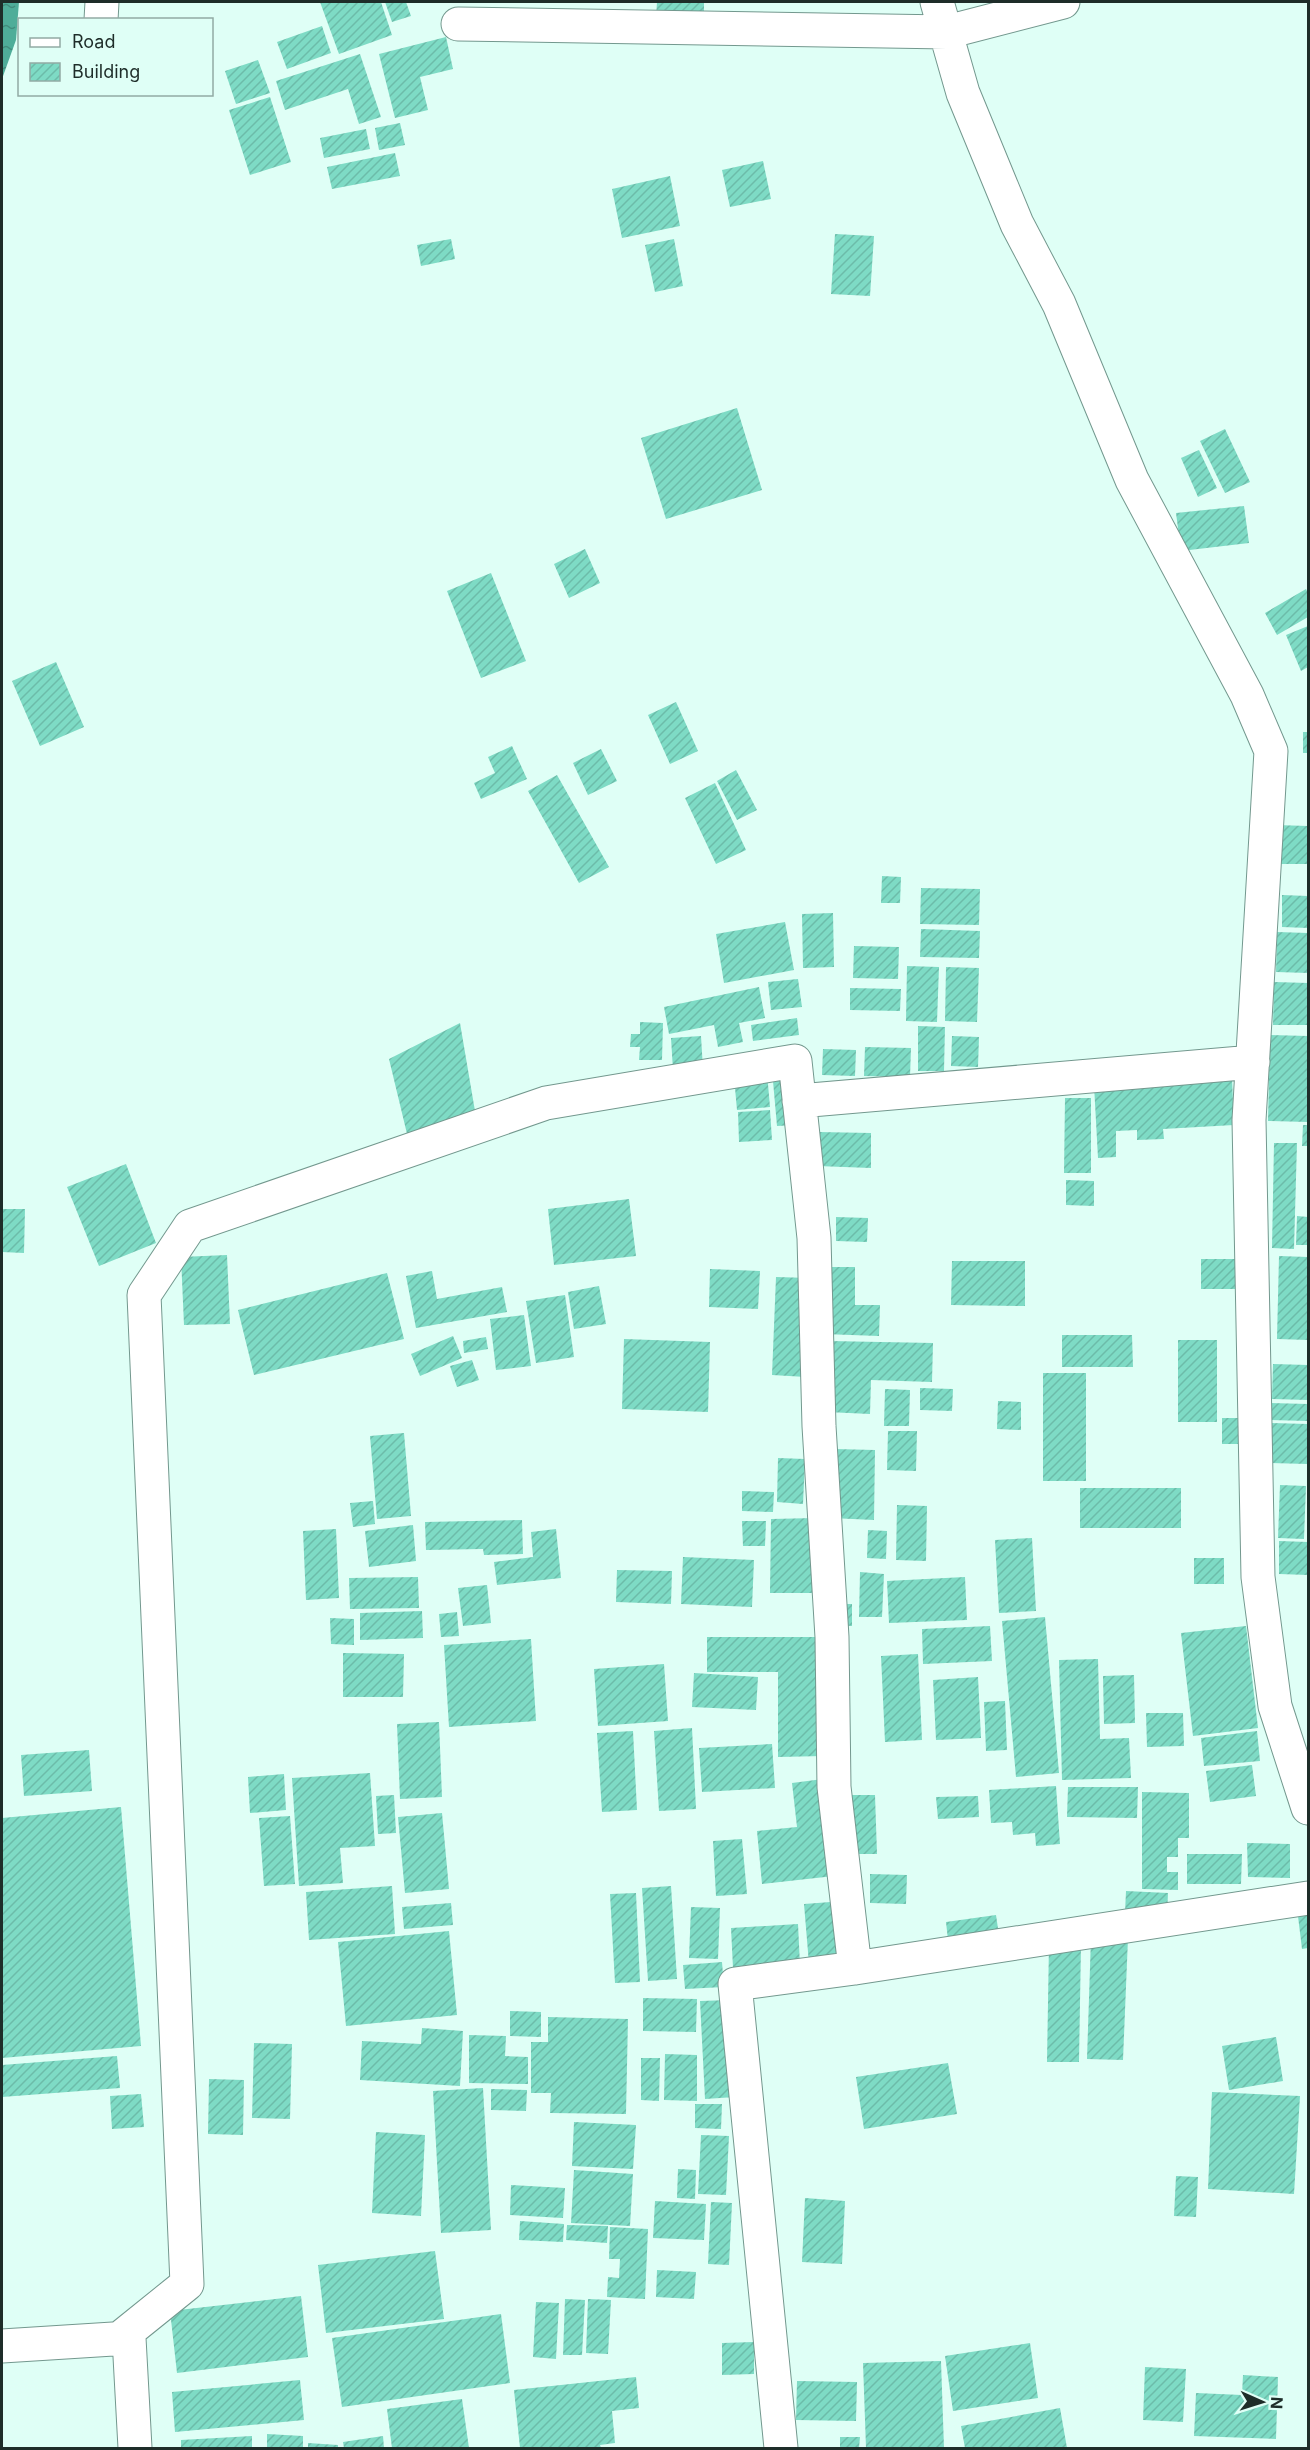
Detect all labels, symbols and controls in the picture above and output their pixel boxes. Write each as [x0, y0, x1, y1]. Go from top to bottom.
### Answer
legend [18, 18, 213, 96]
text: Road [72, 31, 115, 52]
text: Building [72, 61, 140, 82]
north arrow [1232, 2372, 1292, 2432]
text: N [1267, 2396, 1287, 2409]

